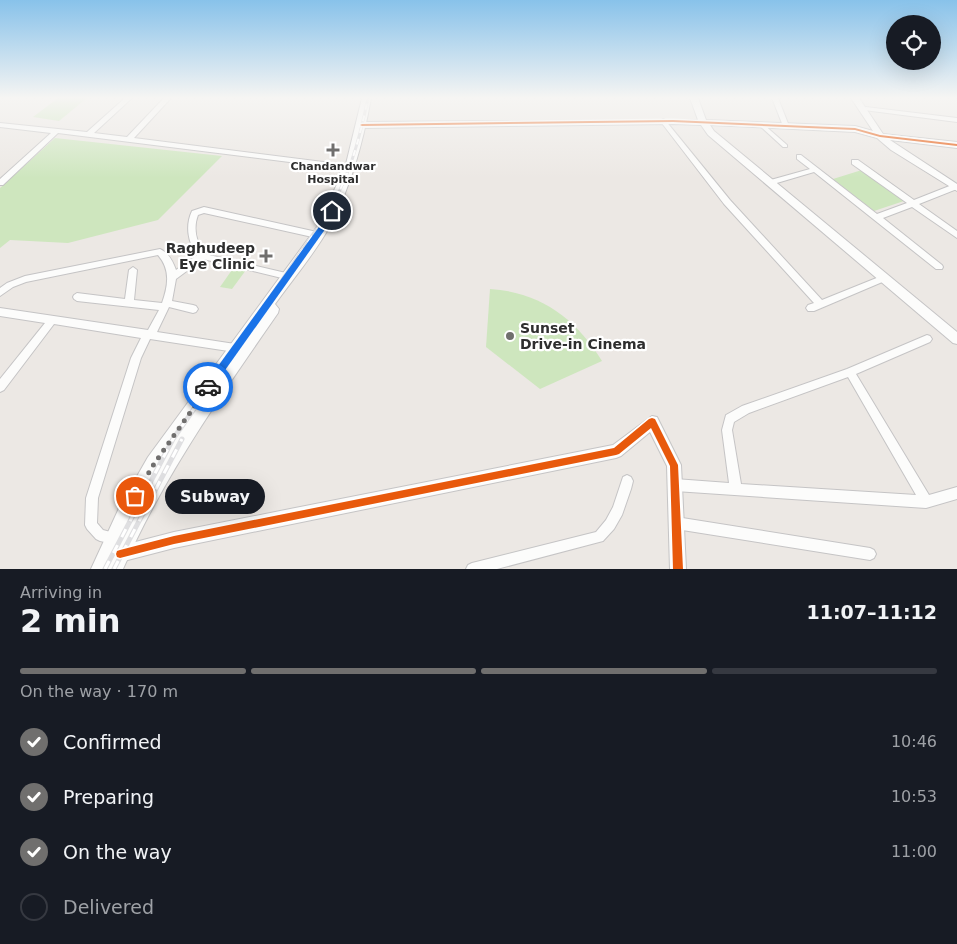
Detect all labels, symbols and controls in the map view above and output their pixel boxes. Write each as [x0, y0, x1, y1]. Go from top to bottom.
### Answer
map controls [886, 15, 941, 70]
button: locate [886, 15, 941, 70]
marker: Chandandwar Hospital [326, 143, 340, 157]
place label: Chandandwar Hospital [290, 160, 376, 186]
pin [311, 190, 353, 232]
icon: home [318, 197, 346, 225]
place label: Raghudeep Eye Clinic [166, 240, 255, 272]
marker: Raghudeep Eye Clinic [259, 249, 273, 263]
place label: Sunset Drive-in Cinema [520, 320, 646, 352]
marker: Sunset Drive-in Cinema [504, 330, 516, 342]
courier [183, 362, 233, 412]
icon: car [194, 373, 222, 401]
pin [114, 475, 156, 517]
callout: Subway [165, 478, 265, 514]
icon: bag [121, 482, 149, 510]
text: Subway [180, 487, 250, 506]
text: Arriving in [20, 583, 102, 602]
text: 11:07–11:12 [807, 601, 937, 623]
text: 2 min [20, 602, 121, 640]
text: On the way · 170 m [20, 682, 178, 701]
icon: check [20, 728, 48, 756]
text: Confirmed [63, 731, 162, 753]
text: 10:46 [891, 732, 937, 751]
icon: check [20, 783, 48, 811]
text: Preparing [63, 786, 154, 808]
text: 10:53 [891, 787, 937, 806]
icon: check [20, 838, 48, 866]
text: On the way [63, 841, 172, 863]
text: 11:00 [891, 842, 937, 861]
text: Delivered [63, 896, 154, 918]

